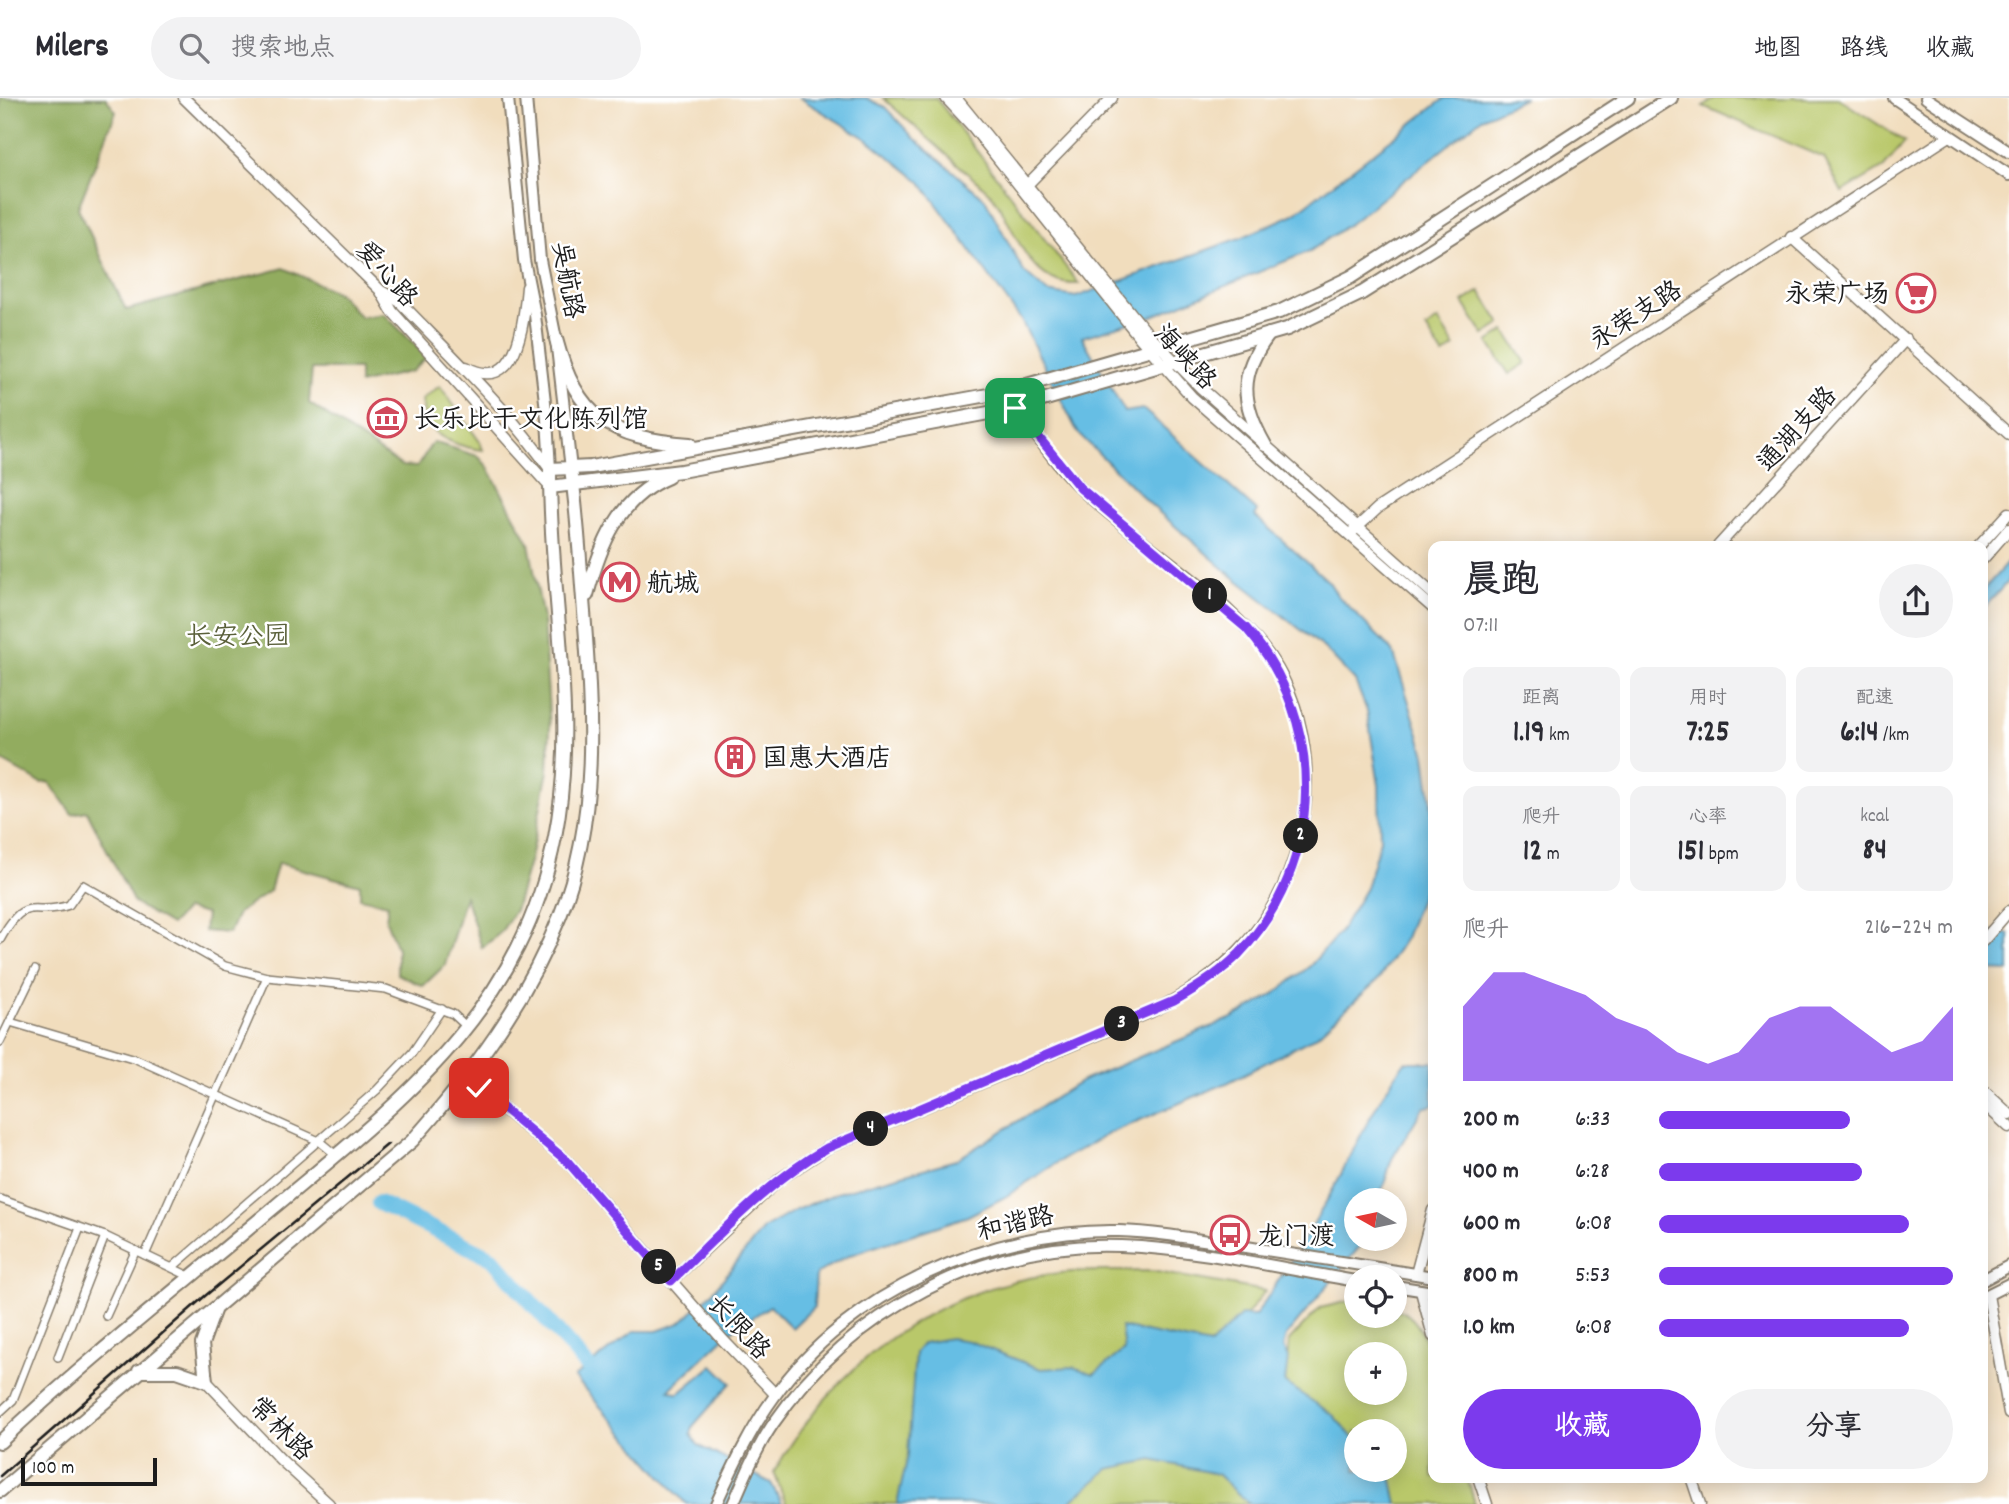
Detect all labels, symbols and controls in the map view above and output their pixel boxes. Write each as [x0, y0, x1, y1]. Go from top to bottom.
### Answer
search box [151, 17, 641, 80]
text: Milers [35, 25, 109, 72]
icon: search [175, 29, 213, 67]
text: 搜索地点 [231, 31, 335, 68]
text: 地图 [1754, 33, 1802, 67]
text: 路线 [1840, 33, 1888, 67]
text: 收藏 [1926, 33, 1974, 67]
street label: 爱心路 [346, 234, 425, 317]
street label: 吴航路 [541, 239, 591, 322]
supermarket icon: 永荣广场 [1895, 272, 1937, 314]
street label: 永荣支路 [1583, 273, 1691, 361]
place label: 永荣广场 [1785, 278, 1889, 315]
street label: 海峡路 [1143, 317, 1224, 400]
pin [985, 378, 1045, 438]
street label: 通湖支路 [1750, 379, 1847, 481]
icon: arrive [996, 389, 1034, 427]
museum icon: 长乐比干文化陈列馆 [366, 397, 408, 439]
place label: 长乐比干文化陈列馆 [414, 403, 648, 440]
text: 晨跑 [1463, 556, 1539, 611]
metro station icon: 航城 [599, 561, 641, 603]
button: share [1879, 564, 1953, 638]
place label: 航城 [647, 567, 699, 604]
pin: 1 [1192, 578, 1228, 614]
text: 1 [1207, 582, 1212, 609]
text: 07:11 [1463, 610, 1498, 643]
park label: 长安公园 [186, 620, 290, 657]
text: 距离 [1522, 686, 1560, 713]
text: 用时 [1689, 686, 1727, 713]
text: 配速 [1856, 686, 1894, 713]
text: 1.19 [1513, 713, 1545, 756]
text: 7:25 [1686, 713, 1730, 756]
text: 6:14 [1840, 713, 1879, 756]
text: km [1545, 723, 1570, 750]
text: /km [1879, 723, 1909, 750]
building icon: 国惠大酒店 [714, 736, 756, 778]
place label: 国惠大酒店 [762, 742, 892, 779]
text: kcal [1860, 804, 1889, 831]
text: 爬升 [1522, 805, 1560, 832]
text: 心率 [1689, 805, 1727, 832]
pin: 2 [1284, 818, 1318, 854]
text: 2 [1296, 822, 1305, 849]
text: 84 [1862, 831, 1887, 874]
text: 12 [1523, 832, 1542, 875]
text: 151 [1677, 832, 1704, 875]
text: m [1542, 842, 1560, 869]
text: bpm [1704, 842, 1739, 869]
text: 216–224 m [1865, 912, 1953, 945]
text: 爬升 [1463, 915, 1509, 948]
pin: 3 [1104, 1006, 1140, 1042]
text: 3 [1117, 1010, 1126, 1037]
pin [449, 1058, 509, 1118]
icon: check [460, 1069, 498, 1107]
text: 200 m [1463, 1104, 1519, 1137]
text: 6:33 [1575, 1104, 1611, 1137]
pin: 4 [854, 1112, 888, 1146]
text: 4 [867, 1115, 874, 1142]
text: 400 m [1463, 1156, 1519, 1189]
text: 6:28 [1575, 1156, 1609, 1189]
north arrow [1344, 1188, 1407, 1251]
map controls [1344, 1188, 1407, 1482]
street label: 和谐路 [974, 1199, 1058, 1252]
text: 600 m [1463, 1208, 1520, 1241]
text: 6:08 [1575, 1208, 1612, 1241]
bus stop icon: 龙门渡 [1209, 1214, 1251, 1256]
place label: 龙门渡 [1257, 1220, 1335, 1257]
pin: 5 [642, 1250, 676, 1284]
text: 5 [654, 1253, 663, 1280]
text: 800 m [1463, 1260, 1518, 1293]
text: 5:53 [1575, 1260, 1610, 1293]
button: locate [1344, 1265, 1407, 1328]
street label: 长限路 [697, 1287, 778, 1370]
text: 1.0 km [1463, 1312, 1515, 1345]
text: 6:08 [1575, 1312, 1612, 1345]
button: + [1344, 1342, 1407, 1405]
button: 收藏 [1463, 1389, 1701, 1469]
button: 分享 [1715, 1389, 1953, 1469]
street label: 常林路 [239, 1390, 320, 1471]
button: − [1344, 1419, 1407, 1482]
scale bar [21, 1455, 158, 1487]
text: 100 m [32, 1456, 74, 1483]

